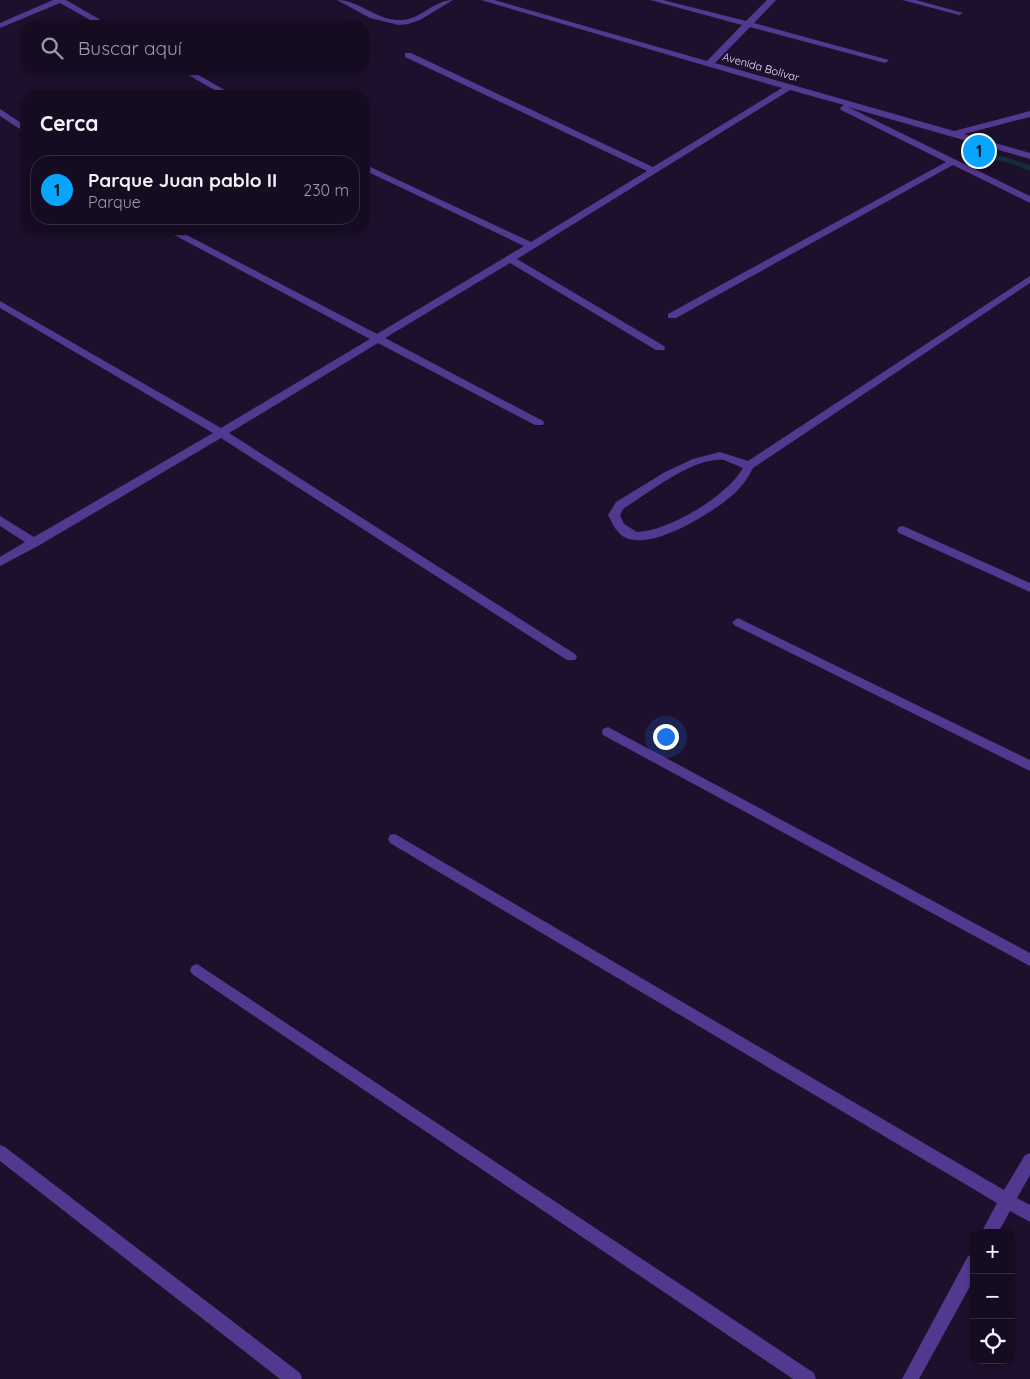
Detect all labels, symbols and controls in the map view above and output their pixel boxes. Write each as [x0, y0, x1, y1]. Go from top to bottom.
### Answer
search box [20, 20, 370, 75]
icon: search [38, 34, 66, 62]
text: Buscar aquí [78, 36, 182, 60]
street label: Avenida Bolívar [721, 49, 802, 85]
text: Cerca [40, 110, 98, 136]
pin: 1 [963, 132, 995, 170]
text: Parque Juan pablo II [88, 168, 277, 192]
text: 1 [54, 180, 60, 200]
text: 230 m [303, 180, 349, 200]
text: Parque [88, 192, 141, 212]
your location [653, 724, 679, 750]
map controls [970, 1229, 1015, 1364]
button: + [970, 1229, 1015, 1274]
button: − [970, 1274, 1015, 1319]
button: locate [970, 1319, 1015, 1364]

